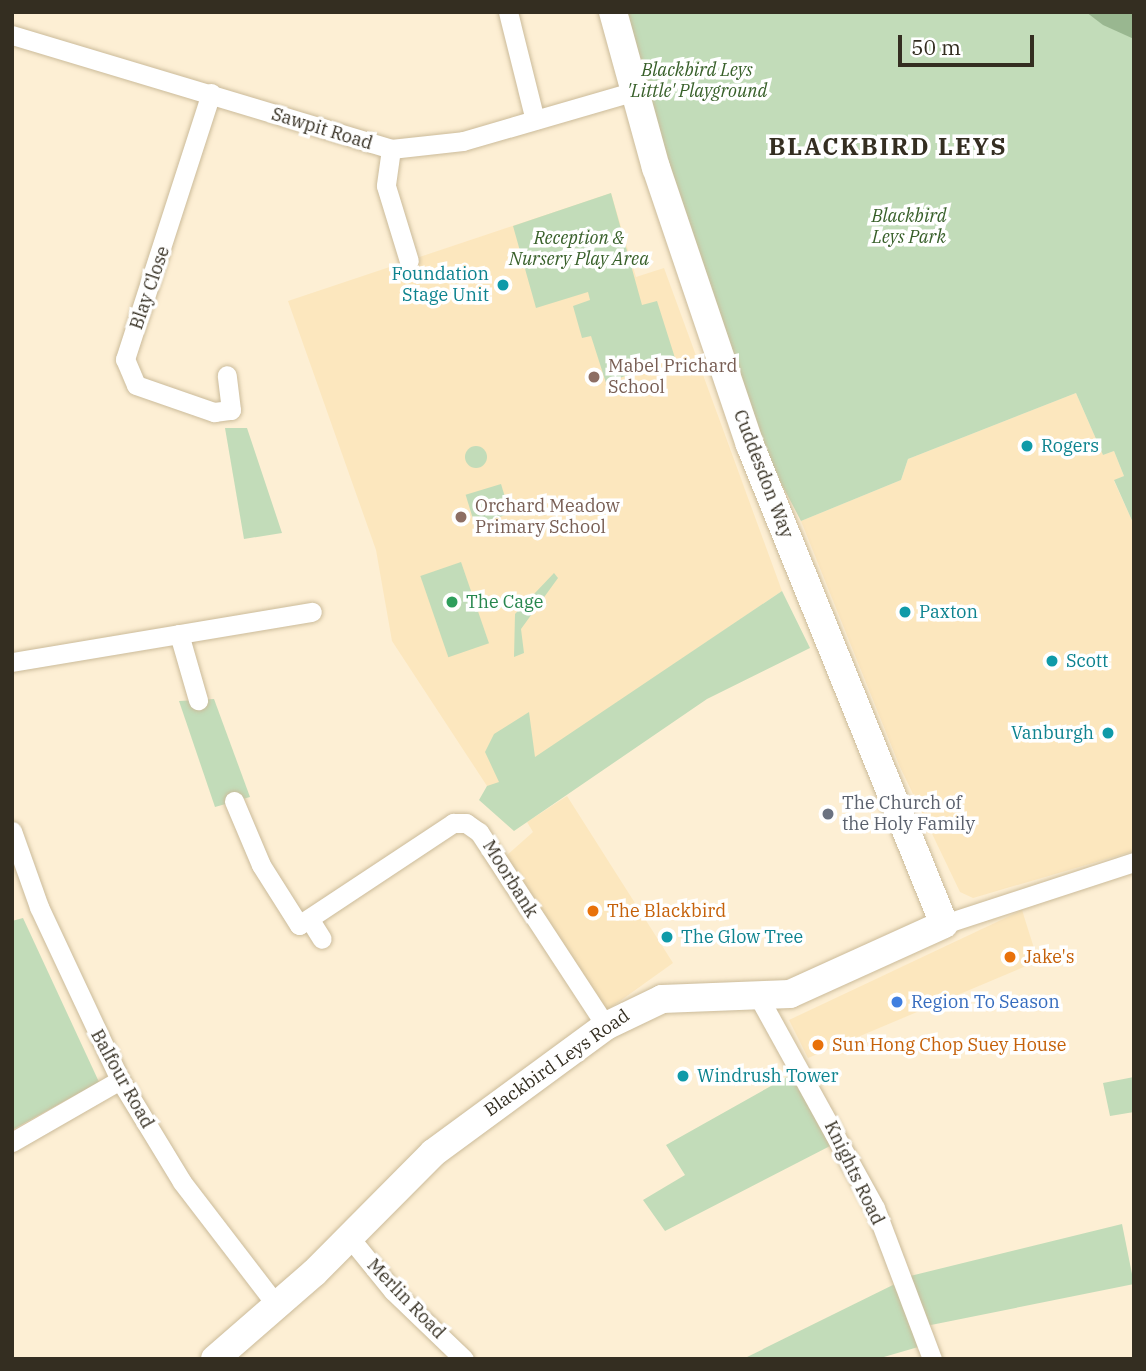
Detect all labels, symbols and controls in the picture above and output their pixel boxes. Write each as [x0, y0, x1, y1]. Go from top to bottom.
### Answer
scale bar [901, 21, 1038, 65]
text: 50 m [911, 33, 961, 61]
park label: Blackbird Leys 'Little' Playground [627, 60, 767, 102]
street label: Sawpit Road [269, 103, 375, 155]
district label: BLACKBIRD LEYS [770, 133, 1006, 161]
park label: Blackbird Leys Park [871, 206, 947, 248]
park label: Reception & Nursery Play Area [509, 228, 649, 270]
street label: Blay Close [126, 244, 174, 332]
place label: Foundation Stage Unit [391, 264, 489, 306]
marker: Foundation Stage Unit [495, 277, 511, 293]
place label: Mabel Prichard School [608, 356, 737, 398]
marker: Mabel Prichard School [586, 369, 602, 385]
street label: Cuddesdon Way [729, 407, 797, 541]
place label: Rogers [1041, 435, 1099, 457]
marker: Rogers [1019, 438, 1035, 454]
place label: Orchard Meadow Primary School [475, 496, 620, 538]
marker: Orchard Meadow Primary School [453, 509, 469, 525]
place label: The Cage [466, 591, 543, 613]
marker: The Cage [444, 594, 460, 610]
place label: Paxton [919, 601, 978, 623]
marker: Paxton [897, 604, 913, 620]
place label: Scott [1066, 650, 1108, 672]
marker: Scott [1044, 653, 1060, 669]
place label: Vanburgh [1011, 722, 1094, 744]
marker: Vanburgh [1100, 725, 1116, 741]
place label: The Church of the Holy Family [842, 793, 975, 836]
marker: The Church of the Holy Family [820, 806, 836, 822]
street label: Moorbank [478, 836, 542, 922]
place label: The Blackbird [607, 900, 726, 922]
marker: The Blackbird [585, 903, 601, 919]
place label: The Glow Tree [681, 926, 803, 948]
marker: The Glow Tree [659, 929, 675, 945]
place label: Jake's [1024, 946, 1075, 968]
marker: Jake's [1002, 949, 1018, 965]
place label: Region To Season [911, 991, 1060, 1013]
marker: Region To Season [889, 994, 905, 1010]
street label: Blackbird Leys Road [480, 1005, 634, 1121]
street label: Balfour Road [86, 1026, 158, 1132]
place label: Sun Hong Chop Suey House [832, 1034, 1066, 1056]
marker: Sun Hong Chop Suey House [810, 1037, 826, 1053]
place label: Windrush Tower [697, 1065, 838, 1087]
marker: Windrush Tower [675, 1068, 691, 1084]
street label: Knights Road [820, 1117, 888, 1229]
street label: Merlin Road [362, 1254, 450, 1344]

